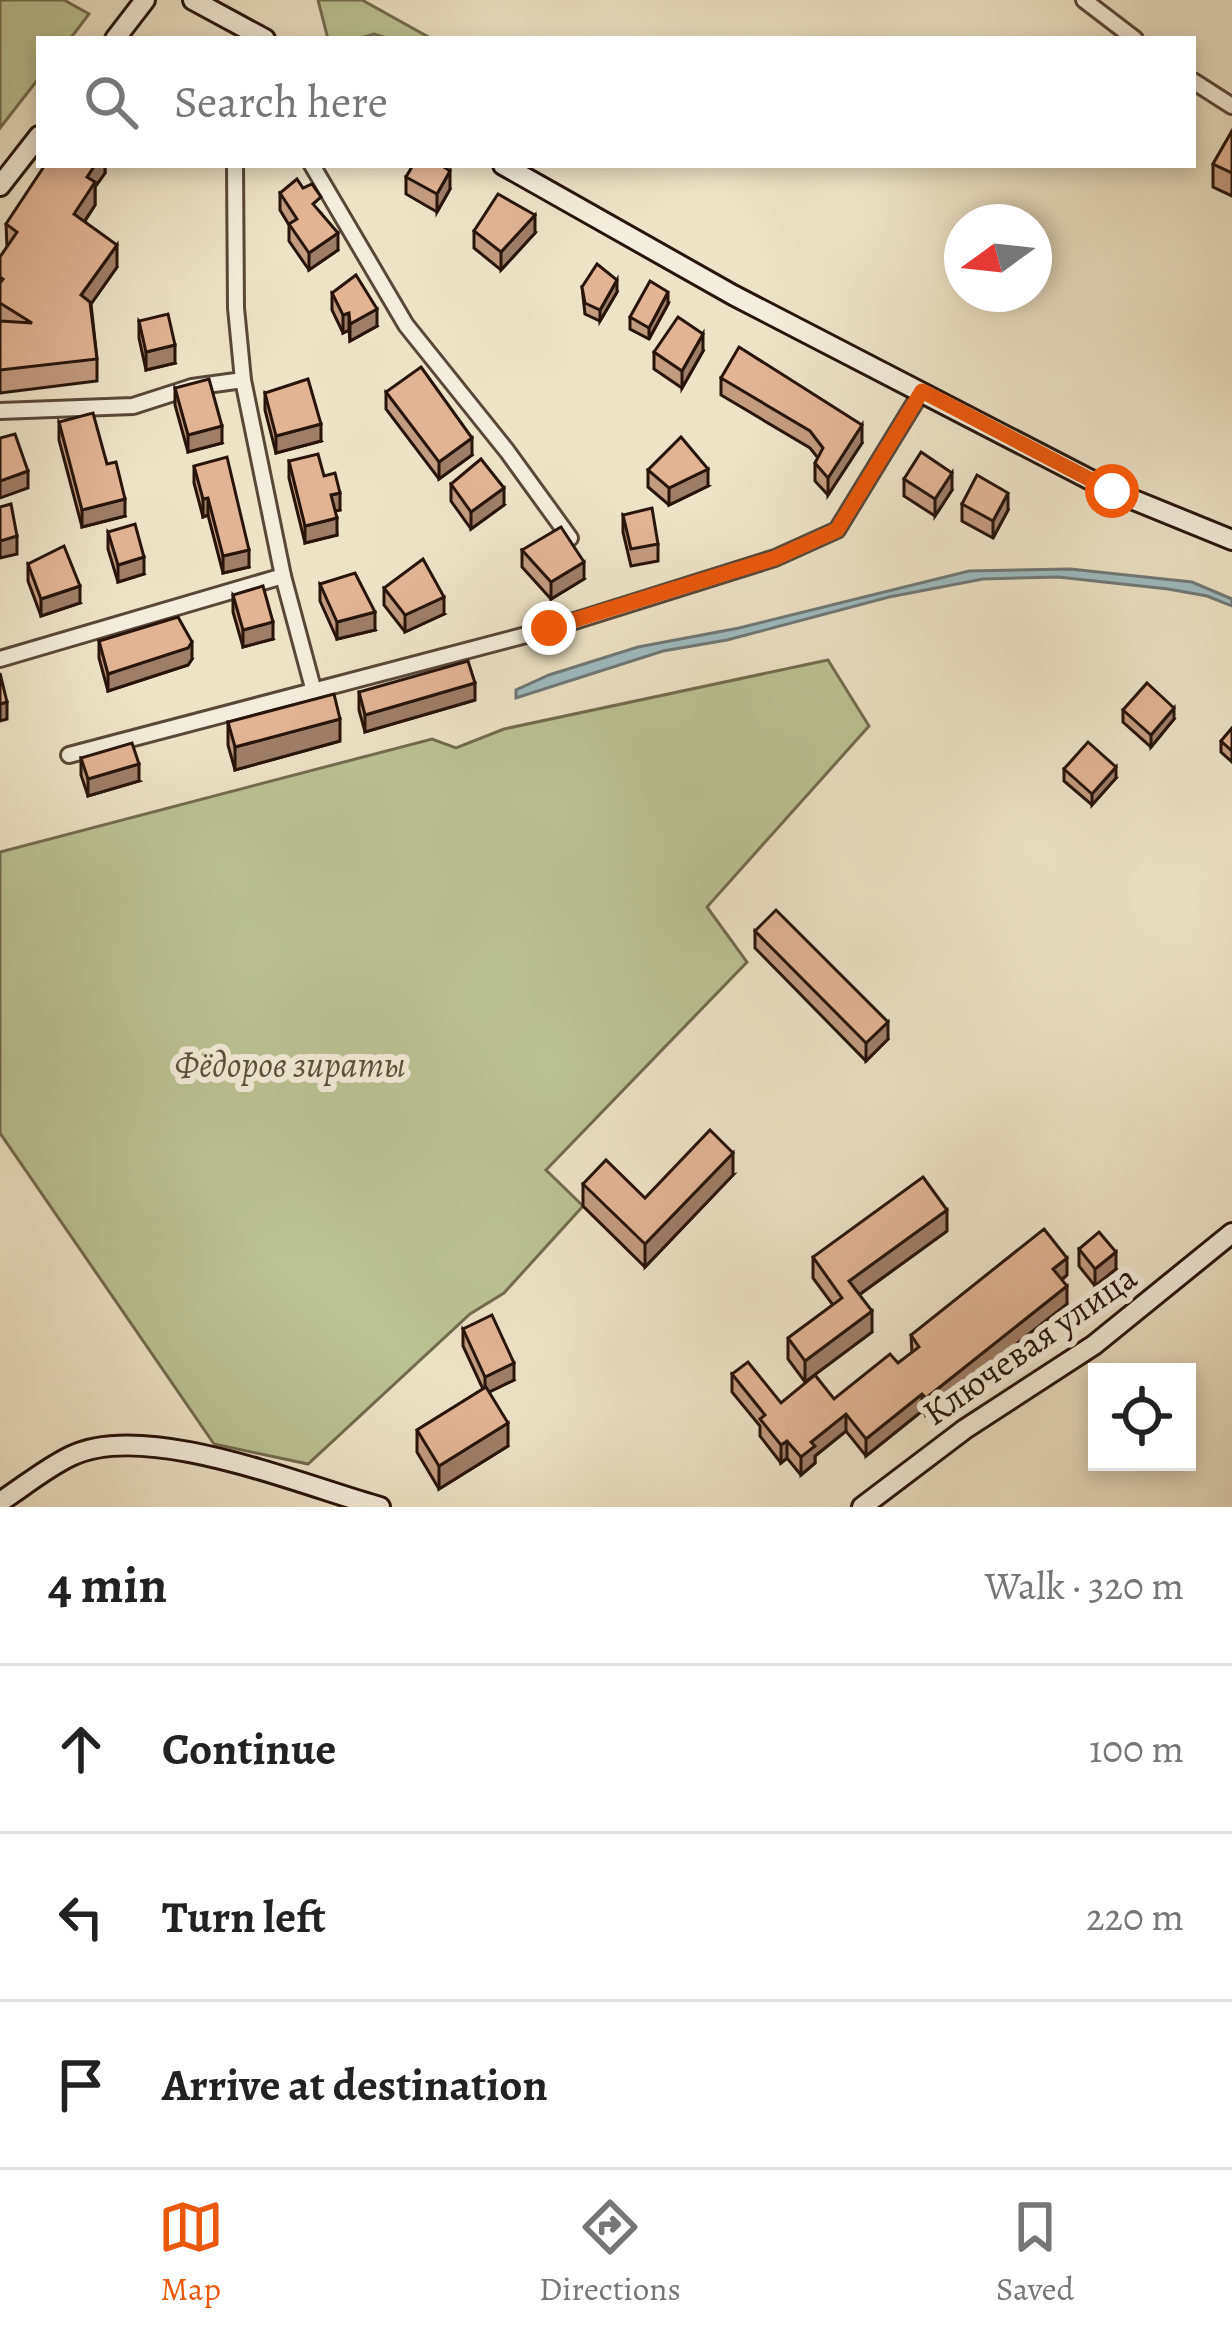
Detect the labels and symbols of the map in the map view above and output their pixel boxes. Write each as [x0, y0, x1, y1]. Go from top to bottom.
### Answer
north arrow [944, 204, 1052, 312]
route start [1085, 464, 1139, 518]
route end [522, 601, 576, 655]
park label: Фёдоров зираты [174, 1040, 406, 1089]
street label: Ключевая улица [912, 1252, 1146, 1436]

